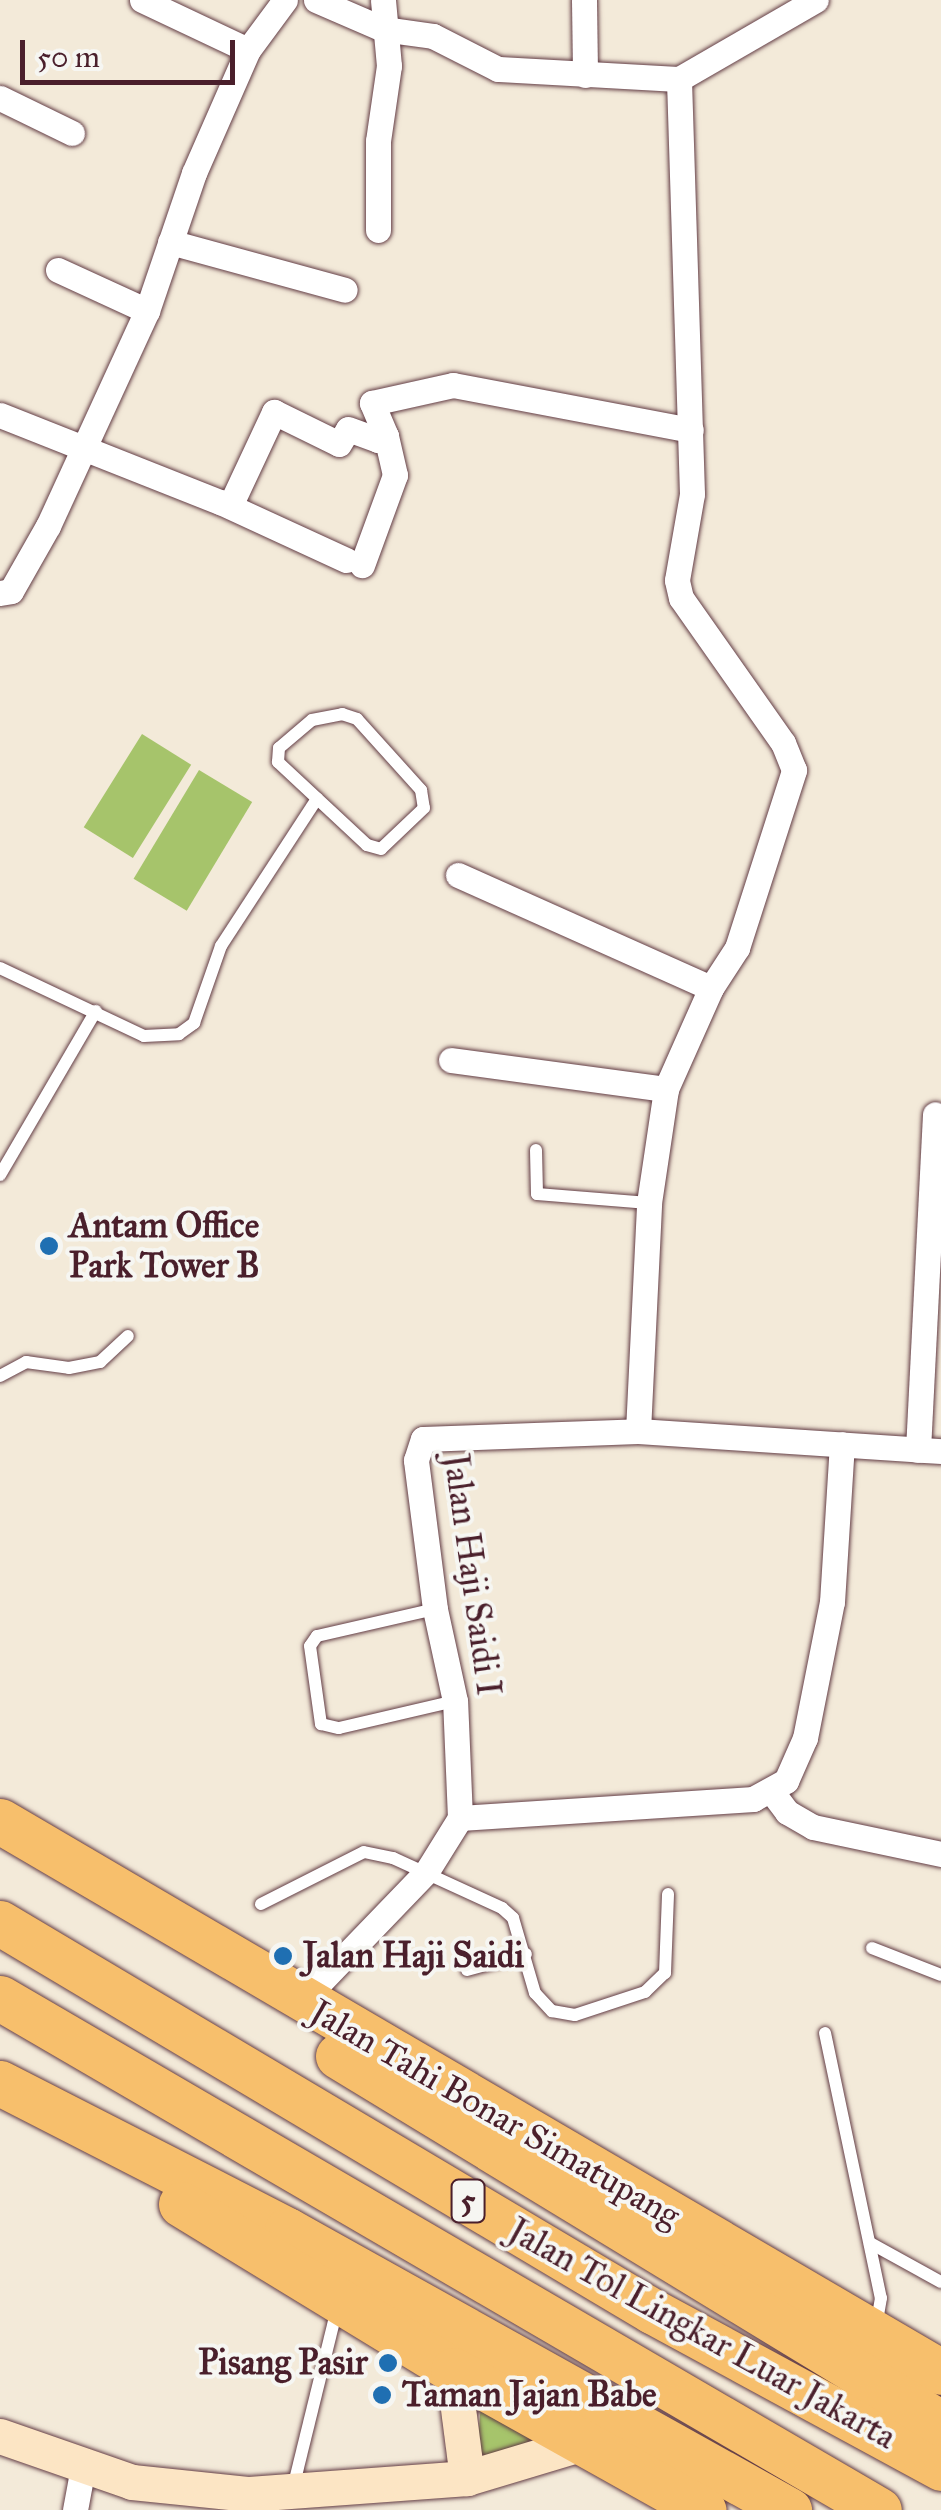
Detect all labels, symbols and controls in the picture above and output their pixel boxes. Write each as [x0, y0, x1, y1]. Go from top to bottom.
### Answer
scale bar [25, 20, 240, 82]
text: 50 m [37, 39, 100, 75]
place label: Antam Office Park Tower B [69, 1205, 260, 1287]
marker: Antam Office Park Tower B [38, 1235, 60, 1257]
street label: Jalan Haji Saidi I [434, 1451, 510, 1699]
place label: Jalan Haji Saidi [303, 1935, 524, 1977]
marker: Jalan Haji Saidi [272, 1945, 294, 1967]
street label: Jalan Tahi Bonar Simatupang [303, 1991, 687, 2237]
road number: 5 [450, 2174, 486, 2228]
street label: Jalan Tol Lingkar Luar Jakarta [501, 2210, 903, 2458]
place label: Pisang Pasir [198, 2342, 368, 2384]
marker: Pisang Pasir [377, 2352, 399, 2374]
place label: Taman Jajan Babe [402, 2374, 657, 2416]
marker: Taman Jajan Babe [371, 2384, 393, 2406]

